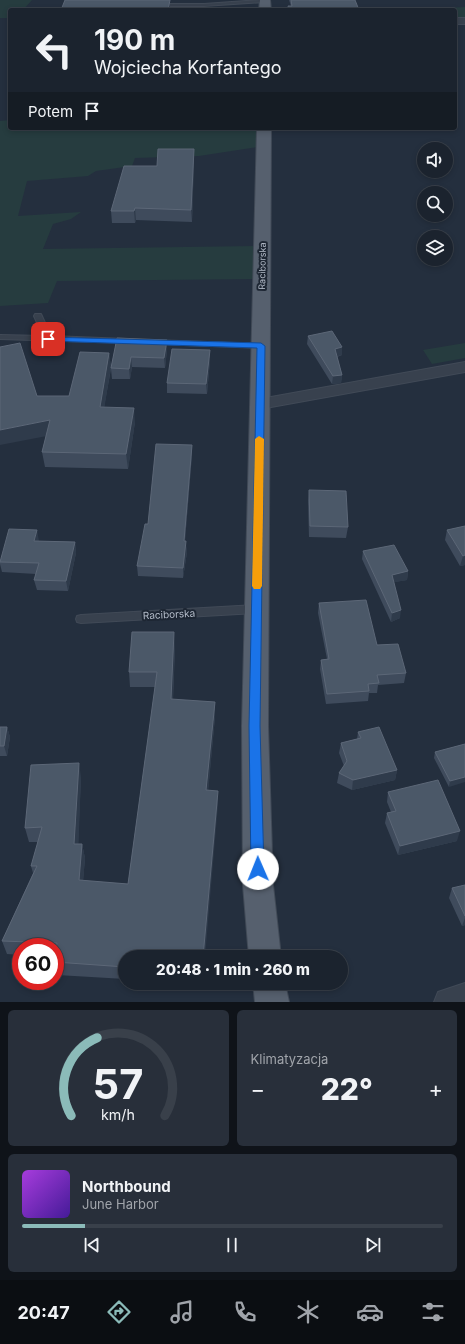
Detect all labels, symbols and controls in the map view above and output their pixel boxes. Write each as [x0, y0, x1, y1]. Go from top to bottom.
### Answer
text: 190 m [94, 23, 175, 57]
icon: left [28, 24, 80, 76]
text: Wojciecha Korfantego [94, 57, 282, 78]
icon: arrive [81, 100, 103, 122]
text: Potem [28, 102, 73, 121]
map controls [417, 142, 453, 266]
button: sound [417, 142, 453, 178]
button: search [417, 186, 453, 222]
button: layers [417, 230, 453, 266]
street label: Raciborska [256, 242, 268, 290]
pin [31, 322, 65, 356]
icon: arrive [37, 328, 59, 350]
street label: Raciborska [143, 607, 195, 621]
position arrow [237, 848, 279, 890]
speed limit sign: 60 [12, 938, 64, 990]
text: 20:48 · 1 min · 260 m [156, 960, 310, 979]
text: Klimatyzacja [251, 1051, 328, 1067]
text: 57 [93, 1059, 144, 1109]
text: 22° [321, 1071, 373, 1107]
text: − [251, 1076, 265, 1102]
text: + [428, 1076, 443, 1102]
text: km/h [101, 1106, 135, 1123]
text: Northbound [82, 1177, 171, 1196]
text: June Harbor [82, 1196, 159, 1212]
icon: previous [81, 1234, 103, 1256]
icon: pause [221, 1234, 243, 1256]
icon: next [362, 1234, 384, 1256]
icon: directions [105, 1298, 133, 1326]
icon: music [168, 1298, 196, 1326]
icon: phone [231, 1298, 259, 1326]
icon: climate [294, 1298, 322, 1326]
icon: car [356, 1298, 384, 1326]
icon: filters [419, 1298, 447, 1326]
text: 20:47 [17, 1302, 70, 1323]

